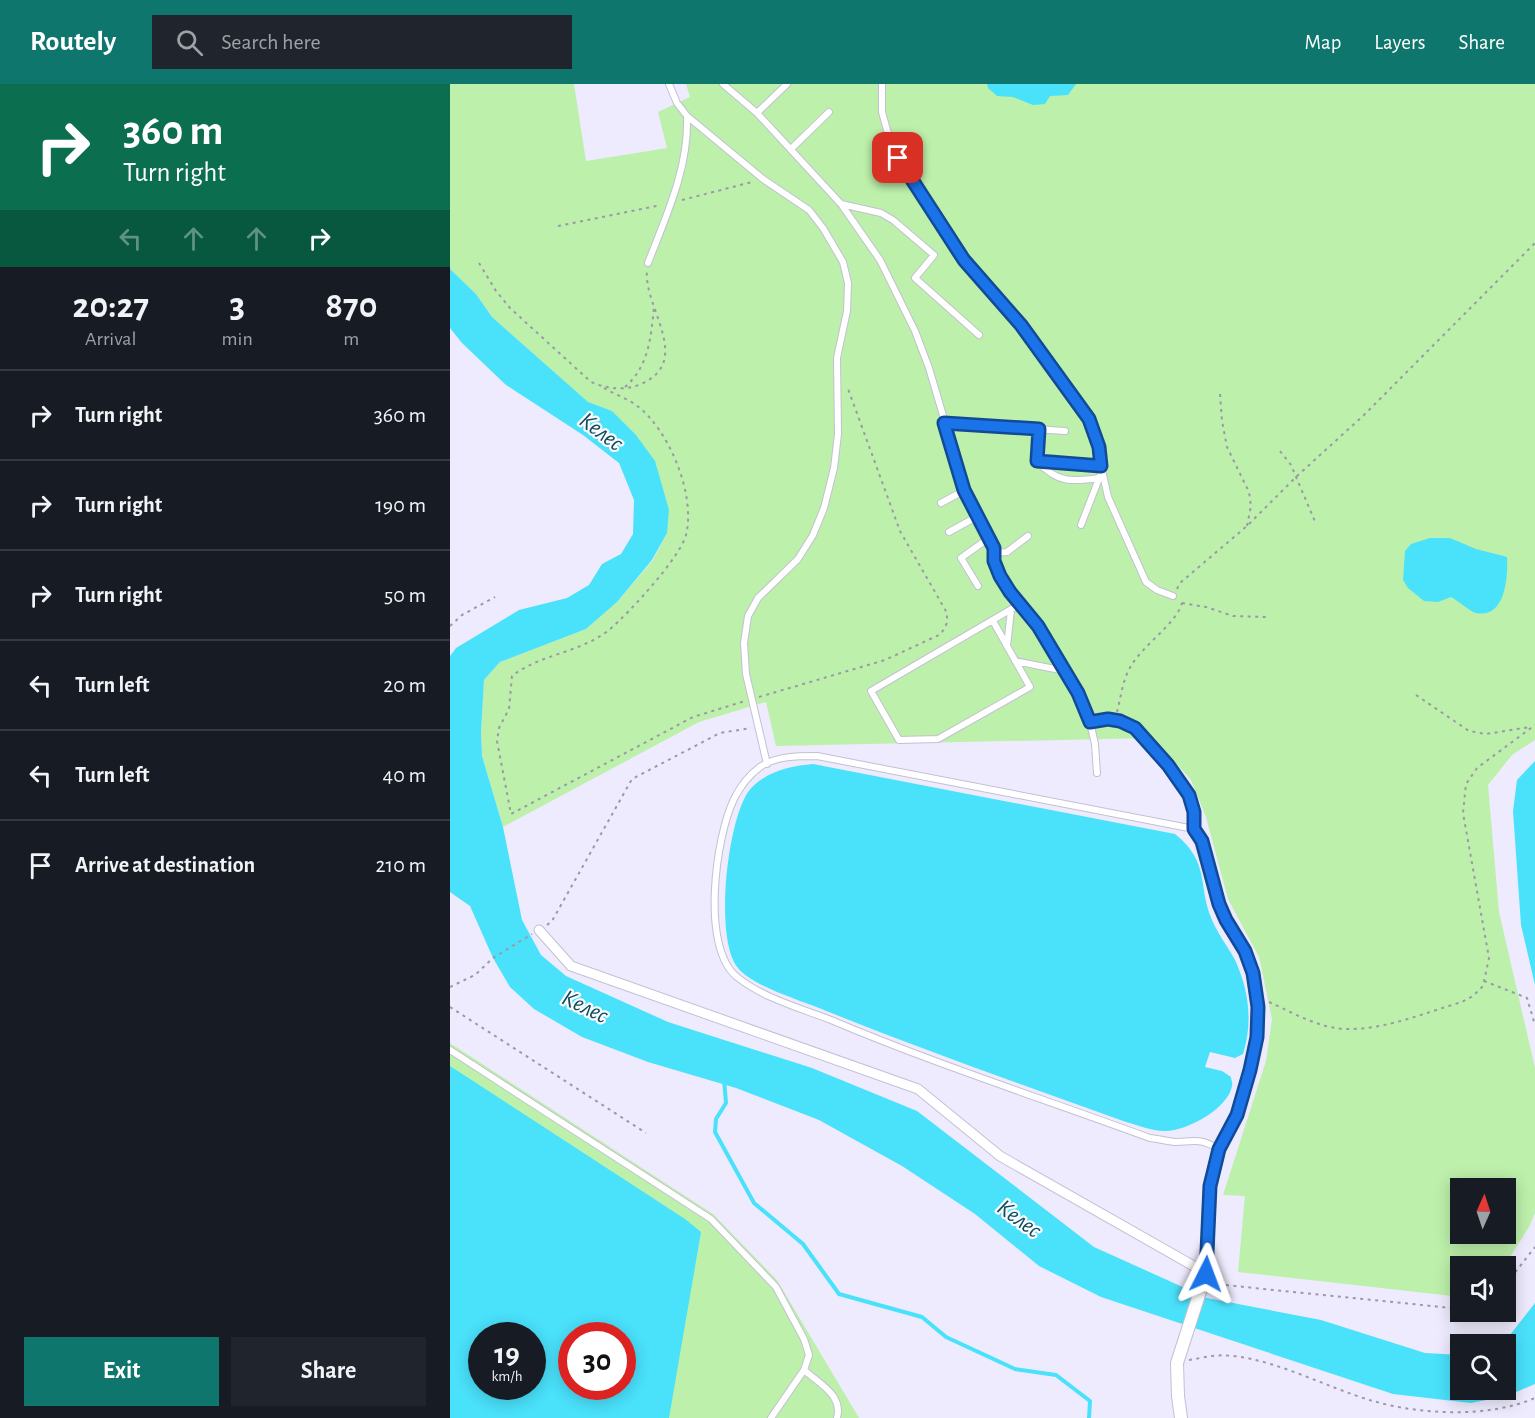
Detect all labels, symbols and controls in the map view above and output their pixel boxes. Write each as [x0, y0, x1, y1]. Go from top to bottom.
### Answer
search box [152, 15, 572, 69]
icon: search [173, 26, 206, 59]
text: Routely [30, 28, 116, 56]
text: Search here [221, 31, 321, 53]
text: Map [1305, 32, 1341, 53]
text: Layers [1374, 32, 1425, 53]
text: Share [1458, 32, 1505, 53]
icon: right [24, 108, 102, 186]
text: 360 m [123, 110, 224, 152]
pin [872, 132, 923, 183]
icon: arrive [881, 141, 914, 174]
text: Turn right [123, 159, 226, 186]
icon: left [114, 222, 147, 255]
icon: ahead [177, 222, 210, 255]
icon: ahead [240, 222, 273, 255]
icon: right [303, 222, 336, 255]
text: 20:27 [73, 288, 149, 324]
text: 3 [229, 288, 245, 324]
text: 870 [325, 288, 377, 324]
text: Arrival [85, 329, 137, 349]
text: min [222, 329, 253, 349]
text: m [343, 329, 359, 349]
icon: right [24, 399, 57, 432]
text: Turn right [75, 404, 162, 426]
text: 360 m [374, 404, 426, 426]
water label: Келес [575, 408, 628, 456]
icon: right [24, 489, 57, 522]
text: Turn right [75, 494, 162, 516]
text: 190 m [375, 494, 426, 516]
icon: right [24, 579, 57, 612]
text: Turn right [75, 584, 162, 606]
text: 50 m [384, 584, 426, 606]
icon: left [24, 669, 57, 702]
text: Turn left [75, 674, 149, 696]
text: 20 m [383, 674, 426, 696]
icon: left [24, 759, 57, 792]
text: Turn left [75, 764, 149, 786]
text: 40 m [383, 764, 426, 786]
icon: arrive [24, 849, 57, 882]
text: Arrive at destination [75, 854, 255, 876]
text: 210 m [376, 854, 426, 876]
water label: Келес [558, 986, 613, 1029]
north arrow [1450, 1178, 1516, 1244]
map controls [1450, 1178, 1516, 1400]
water label: Келес [993, 1195, 1046, 1243]
position arrow [1174, 1242, 1238, 1306]
button: sound [1450, 1256, 1516, 1322]
speed limit sign: 30 [558, 1322, 636, 1400]
button: search [1450, 1334, 1516, 1400]
button: Exit [24, 1337, 219, 1406]
button: Share [231, 1337, 426, 1406]
text: 19 [494, 1339, 520, 1369]
text: km/h [492, 1369, 522, 1384]

